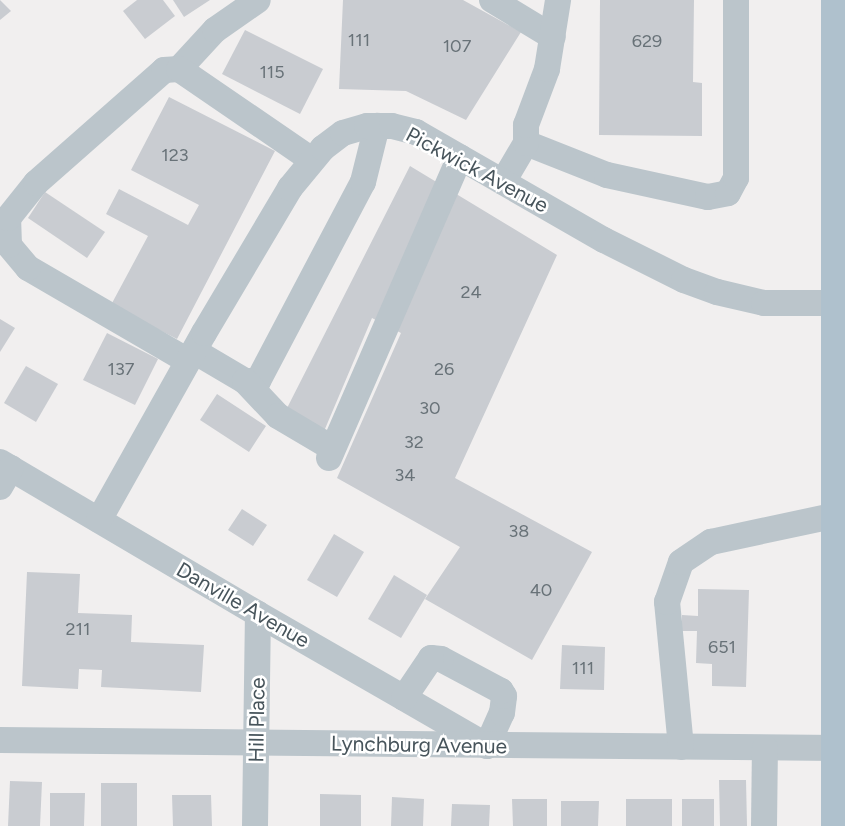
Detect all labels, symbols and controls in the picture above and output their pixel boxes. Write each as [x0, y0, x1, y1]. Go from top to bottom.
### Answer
house number: 111 [348, 29, 370, 51]
house number: 629 [632, 30, 662, 52]
house number: 107 [443, 35, 471, 57]
house number: 115 [259, 61, 285, 83]
street label: Pickwick Avenue [401, 122, 553, 218]
house number: 123 [161, 144, 189, 166]
house number: 24 [460, 281, 482, 303]
house number: 137 [108, 358, 134, 380]
house number: 26 [434, 358, 454, 380]
house number: 30 [419, 397, 441, 419]
house number: 32 [404, 431, 424, 453]
house number: 34 [395, 464, 415, 486]
house number: 38 [509, 520, 529, 542]
street label: Danville Avenue [172, 557, 314, 653]
house number: 40 [530, 579, 552, 601]
house number: 211 [66, 618, 90, 640]
house number: 651 [708, 636, 736, 658]
house number: 111 [572, 657, 594, 679]
street label: Hill Place [244, 677, 270, 763]
street label: Lynchburg Avenue [331, 731, 507, 759]

